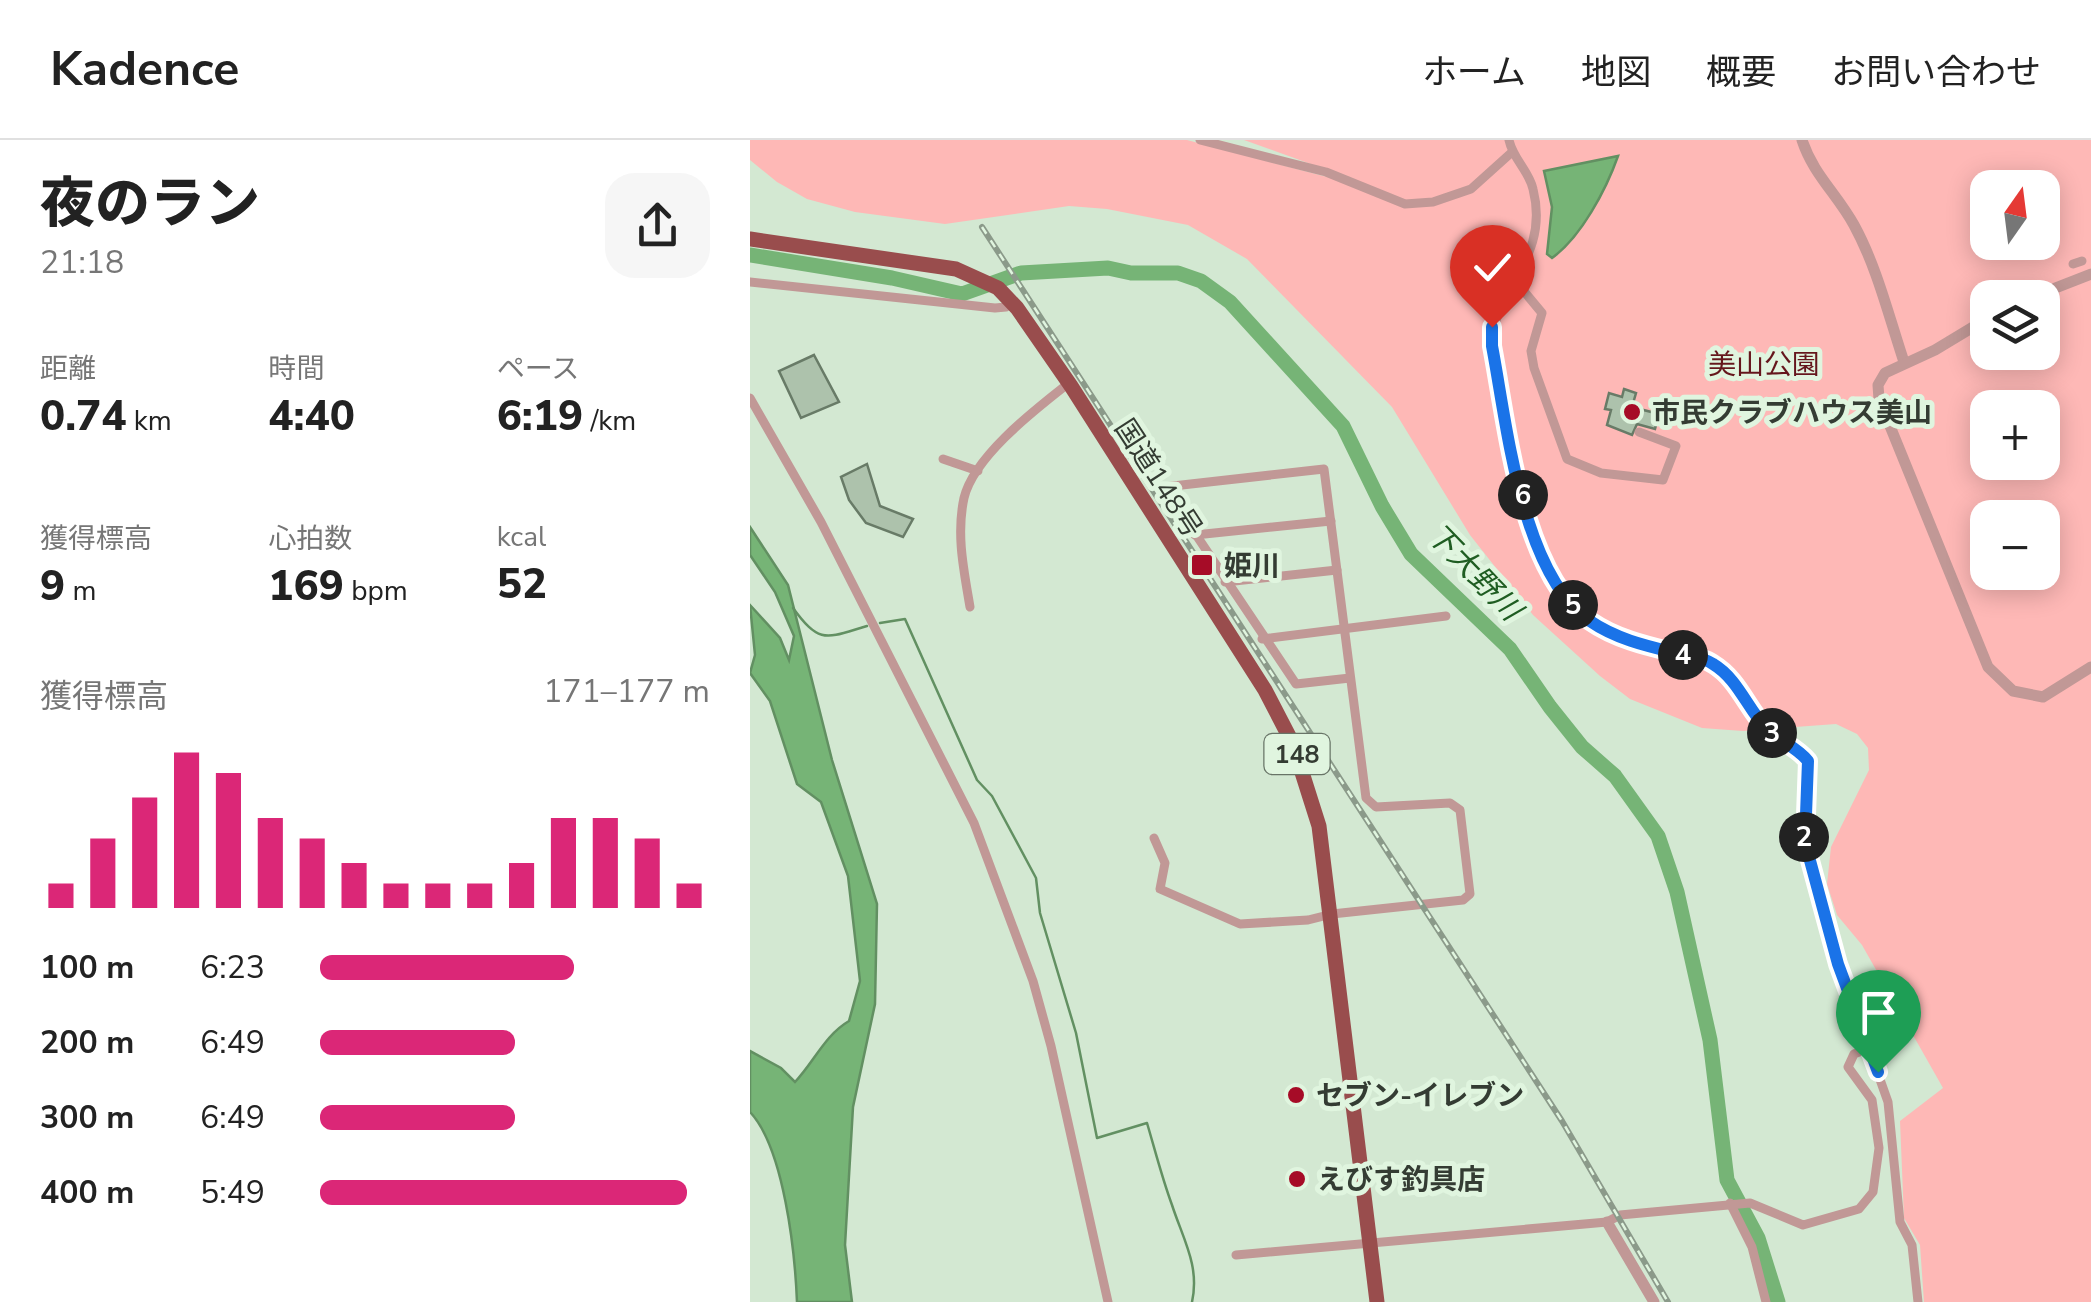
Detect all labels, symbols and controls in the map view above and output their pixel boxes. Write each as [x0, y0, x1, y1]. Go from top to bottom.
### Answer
text: Kadence [50, 36, 239, 102]
text: ホーム [1422, 49, 1526, 96]
text: 地図 [1581, 49, 1651, 96]
text: 概要 [1706, 49, 1776, 96]
text: お問い合わせ [1831, 49, 2041, 96]
text: 夜のラン [40, 166, 260, 241]
north arrow [1970, 170, 2060, 260]
map controls [1970, 170, 2060, 590]
button: share [605, 173, 710, 278]
pin [1450, 225, 1535, 328]
icon: check [1465, 240, 1520, 295]
text: 21:18 [40, 241, 124, 284]
button: layers [1970, 280, 2060, 370]
park label: 美山公園 [1708, 346, 1820, 384]
text: 距離 [40, 350, 96, 388]
text: 時間 [268, 350, 324, 388]
text: ペース [497, 350, 579, 388]
text: 0.74 [40, 388, 127, 445]
text: 4:40 [268, 388, 355, 445]
text: 6:19 [497, 388, 583, 445]
button: + [1970, 390, 2060, 480]
place label: 市民クラブハウス美山 [1652, 394, 1932, 432]
marker: 市民クラブハウス美山 [1621, 401, 1643, 423]
text: km [127, 402, 172, 440]
text: /km [583, 402, 636, 440]
street label: 国道148号 [1106, 412, 1211, 545]
pin: 6 [1498, 470, 1548, 520]
text: 6 [1515, 476, 1531, 514]
button: − [1970, 500, 2060, 590]
water label: 下大野川 [1417, 515, 1532, 632]
text: kcal [497, 518, 546, 556]
text: 獲得標高 [40, 520, 152, 558]
text: 心拍数 [268, 520, 352, 558]
place label: 姫川 [1224, 547, 1280, 585]
marker: 姫川 [1189, 552, 1215, 578]
text: 52 [497, 556, 547, 613]
text: 9 [40, 558, 65, 615]
text: 169 [268, 558, 344, 615]
text: m [65, 572, 96, 610]
text: bpm [344, 572, 408, 610]
pin: 5 [1548, 580, 1598, 630]
text: 5 [1565, 586, 1581, 624]
pin: 4 [1658, 630, 1708, 680]
text: 4 [1675, 636, 1691, 674]
text: 171–177 m [543, 670, 710, 713]
text: 獲得標高 [40, 675, 168, 718]
pin: 3 [1747, 708, 1797, 758]
text: 3 [1764, 714, 1780, 752]
road number: 148 [1264, 734, 1330, 774]
pin: 2 [1779, 812, 1829, 862]
text: 2 [1796, 818, 1812, 856]
text: 100 m [40, 946, 134, 989]
text: 6:23 [200, 946, 265, 989]
pin [1836, 970, 1921, 1073]
icon: arrive [1851, 985, 1906, 1040]
text: 200 m [40, 1021, 134, 1064]
text: 6:49 [200, 1021, 265, 1064]
place label: セブン-イレブン [1316, 1077, 1524, 1115]
marker: セブン-イレブン [1285, 1084, 1307, 1106]
text: 300 m [40, 1096, 134, 1139]
text: 6:49 [200, 1096, 265, 1139]
place label: えびす釣具店 [1317, 1161, 1485, 1199]
marker: えびす釣具店 [1286, 1168, 1308, 1190]
text: 400 m [40, 1171, 134, 1214]
text: 5:49 [200, 1171, 265, 1214]

